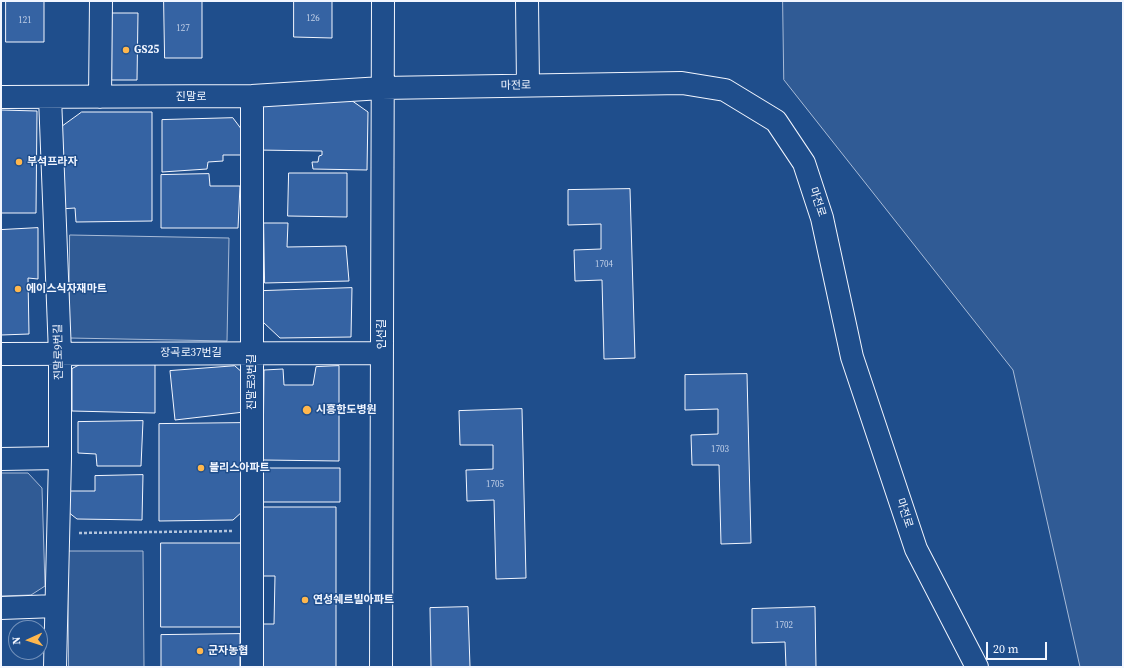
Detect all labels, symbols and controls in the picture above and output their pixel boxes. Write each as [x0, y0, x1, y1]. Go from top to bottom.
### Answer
house number: 126 [306, 14, 320, 24]
house number: 121 [18, 16, 32, 26]
house number: 127 [176, 24, 190, 34]
place label: GS25 [134, 43, 159, 57]
marker: GS25 [121, 45, 131, 55]
street label: 마전로 [501, 79, 531, 93]
street label: 진말로 [176, 90, 206, 104]
place label: 부석프라자 [27, 155, 78, 169]
marker: 부석프라자 [14, 157, 24, 167]
street label: 마전로 [806, 186, 828, 218]
house number: 1704 [595, 260, 613, 270]
place label: 에이스식자재마트 [26, 282, 107, 296]
marker: 에이스식자재마트 [13, 284, 23, 294]
street label: 인선길 [375, 319, 389, 349]
street label: 진말로9번길 [52, 324, 66, 380]
street label: 장곡로37번길 [160, 346, 222, 360]
street label: 진말로3번길 [245, 354, 259, 410]
place label: 시흥한도병원 [316, 403, 377, 417]
marker: 시흥한도병원 [301, 404, 313, 416]
house number: 1703 [711, 445, 729, 455]
place label: 블리스아파트 [209, 461, 270, 475]
marker: 블리스아파트 [196, 463, 206, 473]
house number: 1705 [486, 480, 504, 490]
street label: 마전로 [893, 497, 915, 529]
place label: 연성쉐르빌아파트 [313, 593, 394, 607]
marker: 연성쉐르빌아파트 [300, 595, 310, 605]
north arrow [8, 620, 48, 660]
house number: 1702 [775, 621, 793, 631]
scale bar [988, 634, 1049, 660]
text: N [9, 636, 24, 645]
text: 20 m [993, 641, 1019, 657]
place label: 군자농협 [208, 644, 248, 658]
marker: 군자농협 [195, 646, 205, 656]

